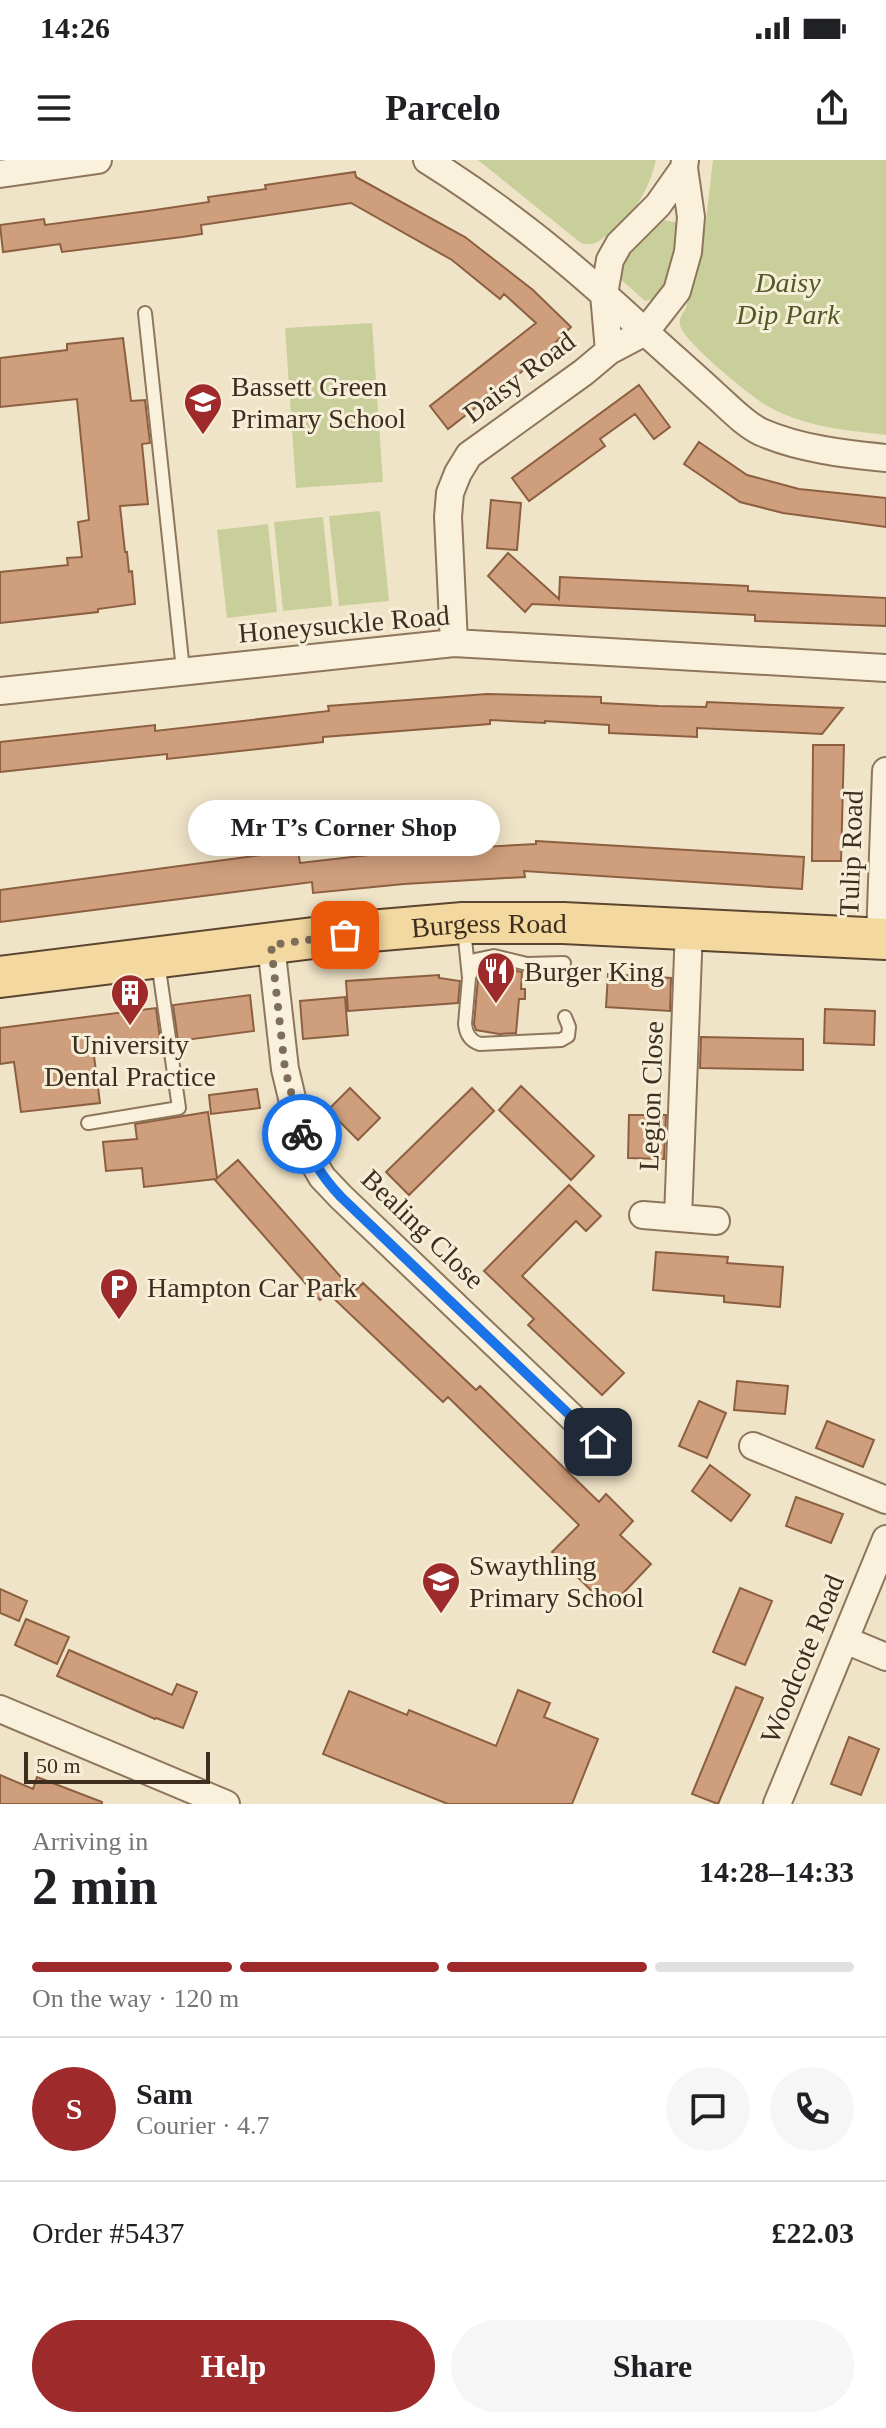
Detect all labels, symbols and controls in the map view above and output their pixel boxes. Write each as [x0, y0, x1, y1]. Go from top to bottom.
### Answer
text: 14:26 [40, 11, 110, 44]
icon: menu [32, 86, 76, 130]
icon: share [810, 86, 854, 130]
text: Parcelo [385, 88, 501, 128]
park label: Daisy Dip Park [735, 267, 840, 330]
street label: Daisy Road [457, 325, 581, 429]
place label: Bassett Green Primary School [231, 371, 406, 434]
school or university icon: Bassett Green Primary School [182, 381, 224, 436]
street label: Honeysuckle Road [237, 599, 451, 649]
street label: Tulip Road [833, 790, 869, 916]
callout: Mr T’s Corner Shop [189, 799, 501, 855]
text: Mr T’s Corner Shop [231, 813, 457, 842]
pin [311, 901, 379, 969]
street label: Burgess Road [410, 907, 567, 943]
icon: bag [323, 913, 367, 957]
restaurant icon: Burger King [475, 950, 517, 1005]
place label: Burger King [524, 956, 664, 987]
building icon: University Dental Practice [109, 972, 151, 1027]
street label: Legion Close [633, 1020, 669, 1172]
place label: University Dental Practice [44, 1029, 216, 1092]
courier [262, 1094, 342, 1174]
icon: bike [280, 1112, 324, 1156]
street label: Bealing Close [355, 1163, 491, 1295]
parking icon: Hampton Car Park [98, 1266, 140, 1321]
place label: Hampton Car Park [147, 1272, 357, 1303]
pin [564, 1408, 632, 1476]
icon: home [576, 1420, 620, 1464]
place label: Swaythling Primary School [469, 1550, 644, 1613]
school or university icon: Swaythling Primary School [420, 1560, 462, 1615]
street label: Woodcote Road [754, 1570, 850, 1748]
scale bar [24, 1748, 210, 1784]
text: 50 m [36, 1753, 81, 1778]
text: Arriving in [32, 1827, 148, 1856]
text: 14:28–14:33 [699, 1855, 854, 1888]
text: 2 min [32, 1858, 158, 1915]
text: On the way · 120 m [32, 1984, 239, 2013]
button: chat [666, 2067, 750, 2151]
button: phone [770, 2067, 854, 2151]
text: Sam [136, 2077, 193, 2110]
text: S [66, 2092, 82, 2125]
text: Courier · 4.7 [136, 2111, 270, 2140]
text: Order #5437 [32, 2216, 184, 2249]
text: £22.03 [772, 2216, 854, 2249]
button: Help [32, 2320, 435, 2412]
button: Share [451, 2320, 854, 2412]

